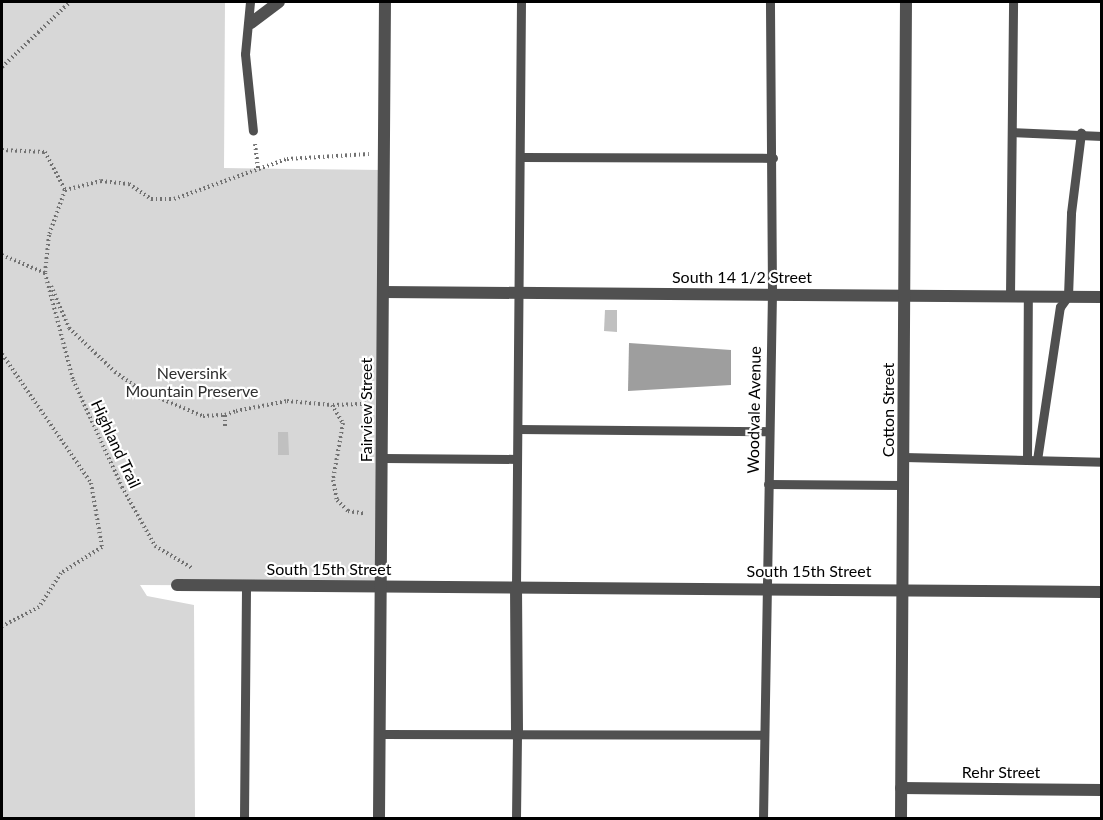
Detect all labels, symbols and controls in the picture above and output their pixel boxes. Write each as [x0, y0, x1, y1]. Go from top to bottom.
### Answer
street label: South 14 1/2 Street [672, 267, 812, 287]
street label: Woodvale Avenue [743, 346, 765, 474]
street label: Fairview Street [356, 358, 376, 462]
park label: Neversink Mountain Preserve [125, 363, 259, 401]
street label: Cotton Street [878, 363, 898, 457]
street label: Highland Trail [87, 397, 145, 491]
street label: South 15th Street [267, 559, 391, 579]
street label: South 15th Street [747, 561, 871, 581]
street label: Rehr Street [962, 762, 1040, 782]

